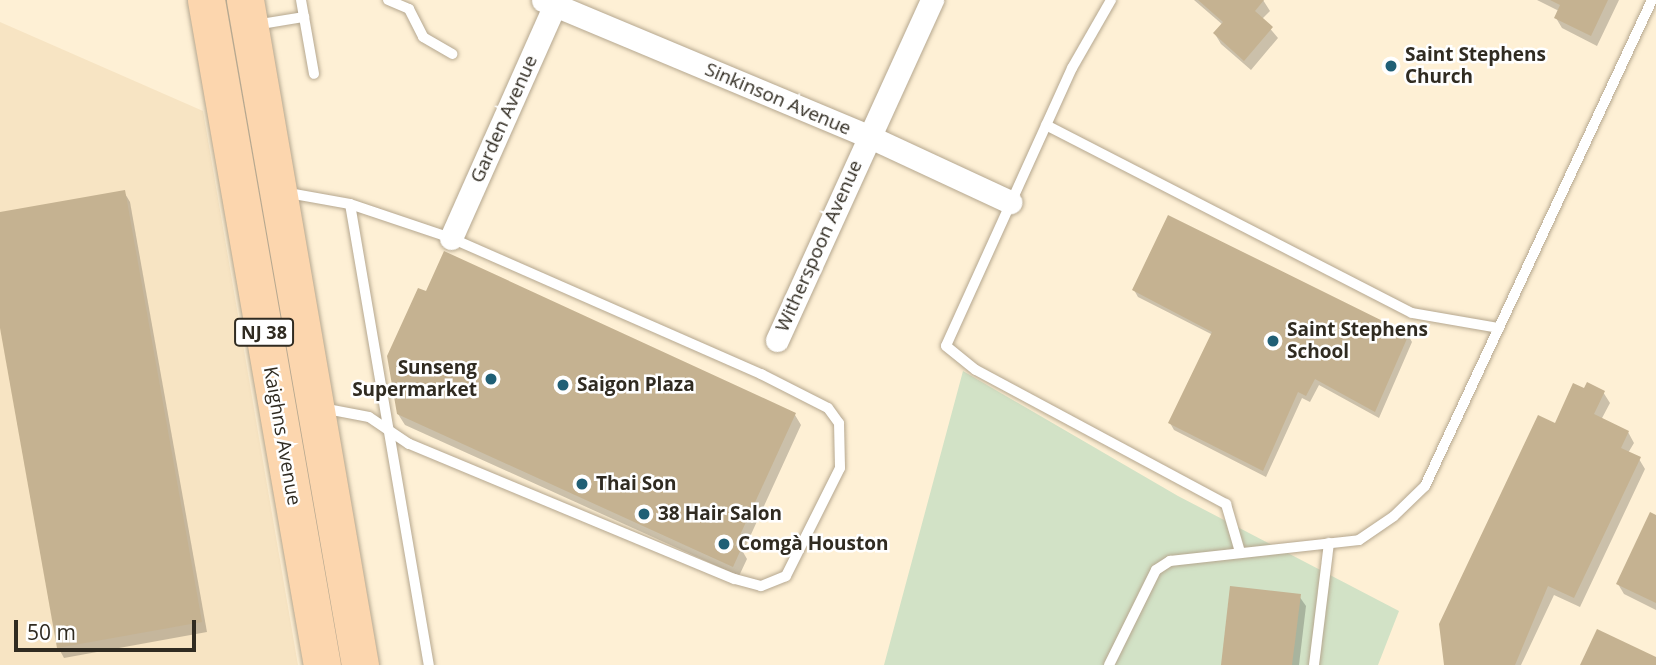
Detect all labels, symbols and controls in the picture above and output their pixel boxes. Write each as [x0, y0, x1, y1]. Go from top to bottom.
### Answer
place label: Saint Stephens Church [1405, 44, 1546, 88]
street label: Garden Avenue [466, 52, 542, 186]
street label: Sinkinson Avenue [702, 58, 854, 140]
marker: Saint Stephens Church [1383, 58, 1399, 74]
street label: Witherspoon Avenue [771, 157, 867, 335]
road number: NJ 38 [232, 318, 296, 346]
place label: Saint Stephens School [1287, 319, 1428, 363]
marker: Saint Stephens School [1265, 333, 1281, 349]
place label: Sunseng Supermarket [352, 357, 477, 401]
street label: Kaighns Avenue [259, 365, 305, 507]
marker: Sunseng Supermarket [483, 371, 499, 387]
place label: Saigon Plaza [577, 374, 695, 396]
marker: Saigon Plaza [555, 377, 571, 393]
place label: Thai Son [596, 473, 676, 495]
marker: Thai Son [574, 476, 590, 492]
place label: 38 Hair Salon [658, 503, 782, 525]
marker: 38 Hair Salon [636, 506, 652, 522]
place label: Comgà Houston [738, 533, 888, 555]
marker: Comgà Houston [716, 536, 732, 552]
scale bar [18, 606, 200, 650]
text: 50 m [27, 618, 76, 646]

